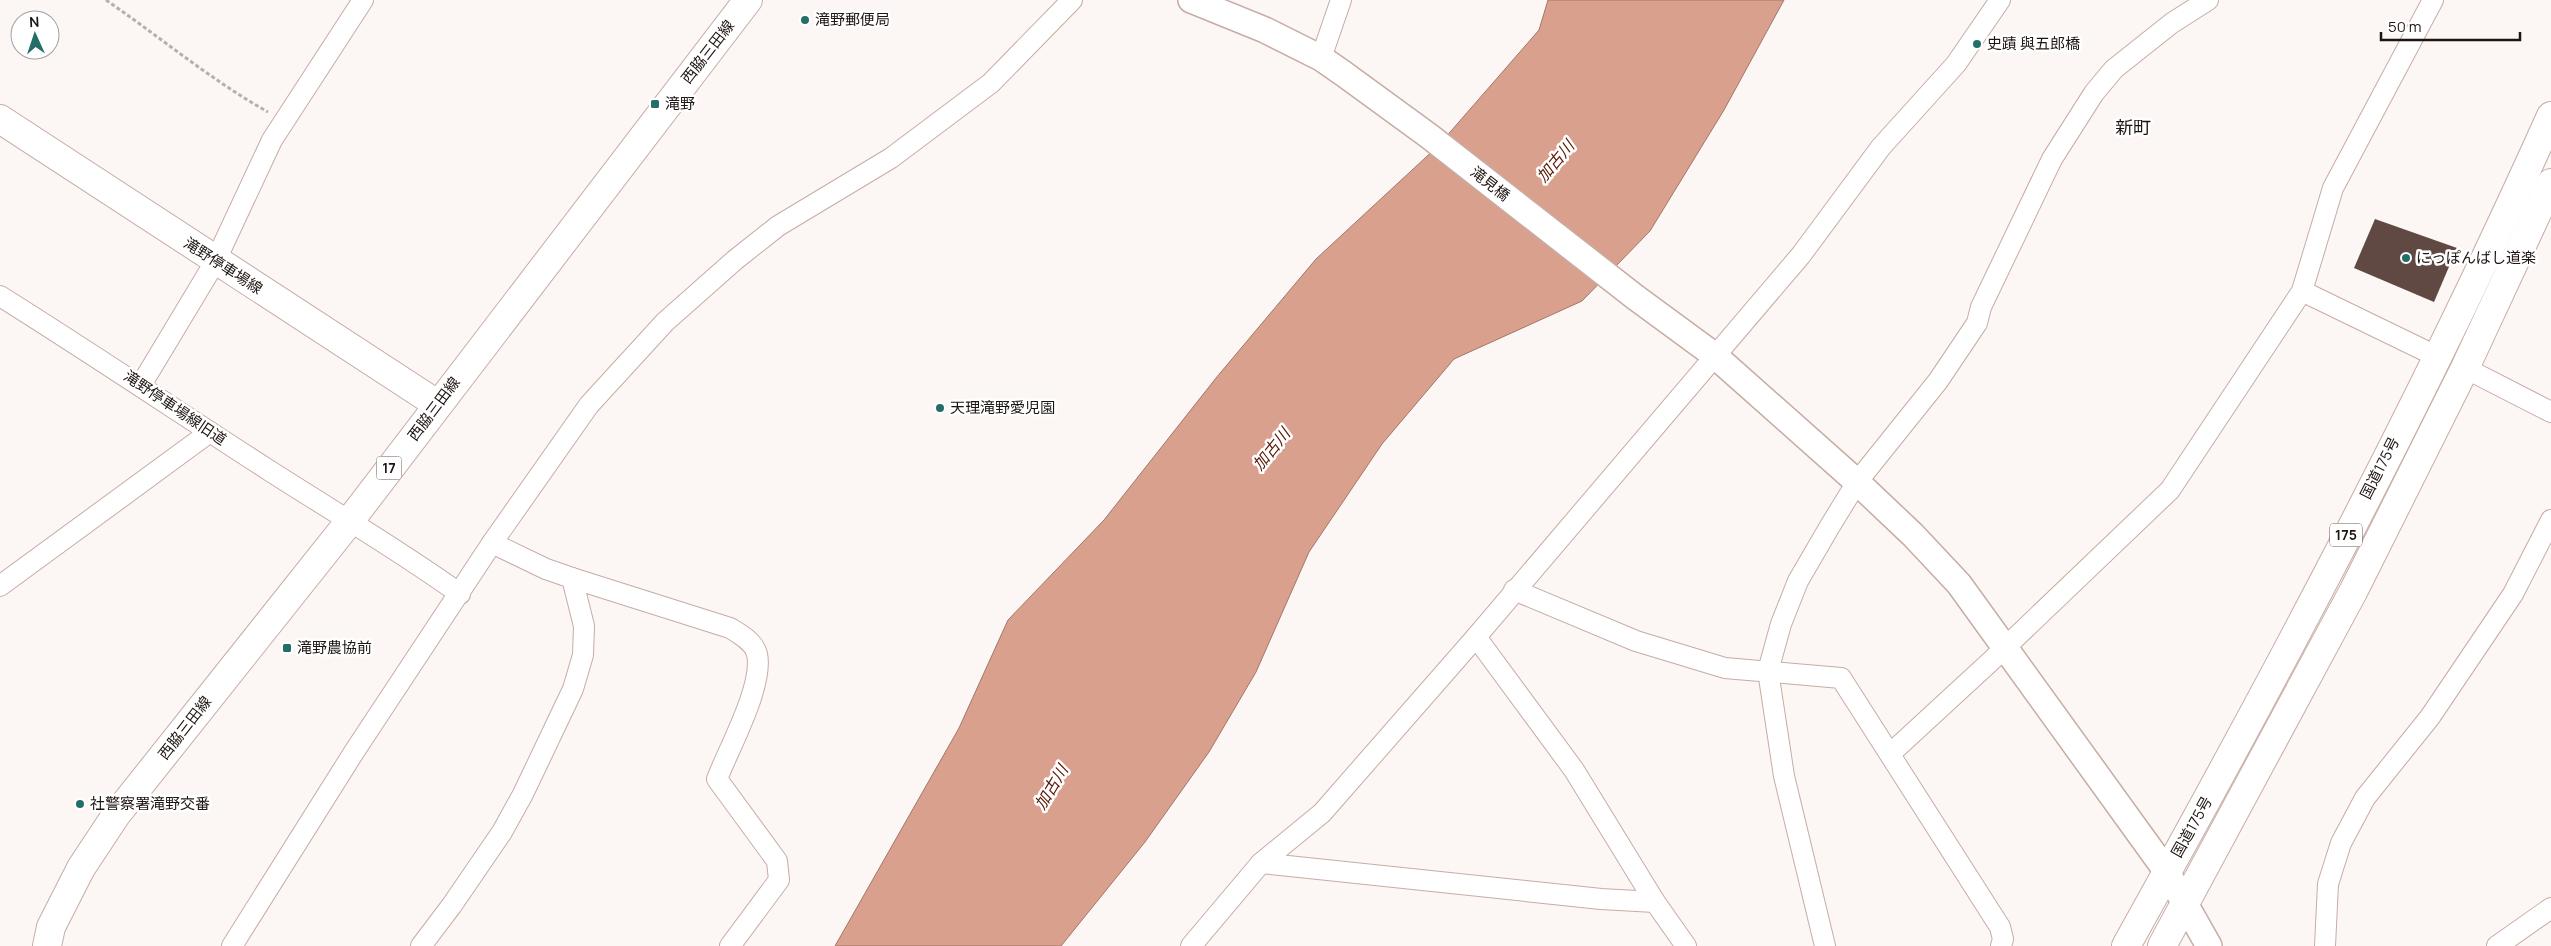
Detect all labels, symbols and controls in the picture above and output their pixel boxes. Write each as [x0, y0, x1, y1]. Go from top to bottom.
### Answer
place label: 滝野郵便局 [815, 9, 890, 30]
north arrow [10, 10, 60, 60]
scale bar [2381, 10, 2520, 42]
text: N [29, 12, 40, 31]
marker: 滝野郵便局 [799, 14, 811, 26]
street label: 西脇三田線 [676, 16, 739, 88]
text: 50 m [2388, 16, 2422, 37]
place label: 史蹟 與五郎橋 [1987, 33, 2080, 54]
marker: 史蹟 與五郎橋 [1971, 38, 1983, 50]
place label: 滝野 [665, 93, 695, 114]
marker: 滝野 [649, 98, 661, 110]
district label: 新町 [2115, 115, 2151, 139]
water label: 加古川 [1531, 134, 1580, 186]
street label: 滝見橋 [1466, 161, 1515, 206]
street label: 滝野停車場線 [180, 232, 267, 299]
place label: にっぽんばし道楽 [2416, 247, 2536, 268]
marker: にっぽんばし道楽 [2400, 252, 2412, 264]
street label: 滝野停車場線旧道 [120, 365, 231, 450]
street label: 西脇三田線 [403, 372, 465, 445]
place label: 天理滝野愛児園 [950, 397, 1055, 418]
marker: 天理滝野愛児園 [934, 402, 946, 414]
water label: 加古川 [1247, 422, 1296, 475]
street label: 国道175号 [2355, 433, 2404, 502]
road number: 17 [376, 456, 402, 479]
road number: 175 [2330, 524, 2362, 546]
place label: 滝野農協前 [297, 637, 372, 658]
marker: 滝野農協前 [281, 642, 293, 654]
street label: 西脇三田線 [153, 692, 216, 764]
water label: 加古川 [1029, 759, 1074, 813]
street label: 国道175号 [2166, 792, 2217, 861]
place label: 社警察署滝野交番 [90, 793, 210, 814]
marker: 社警察署滝野交番 [74, 798, 86, 810]

